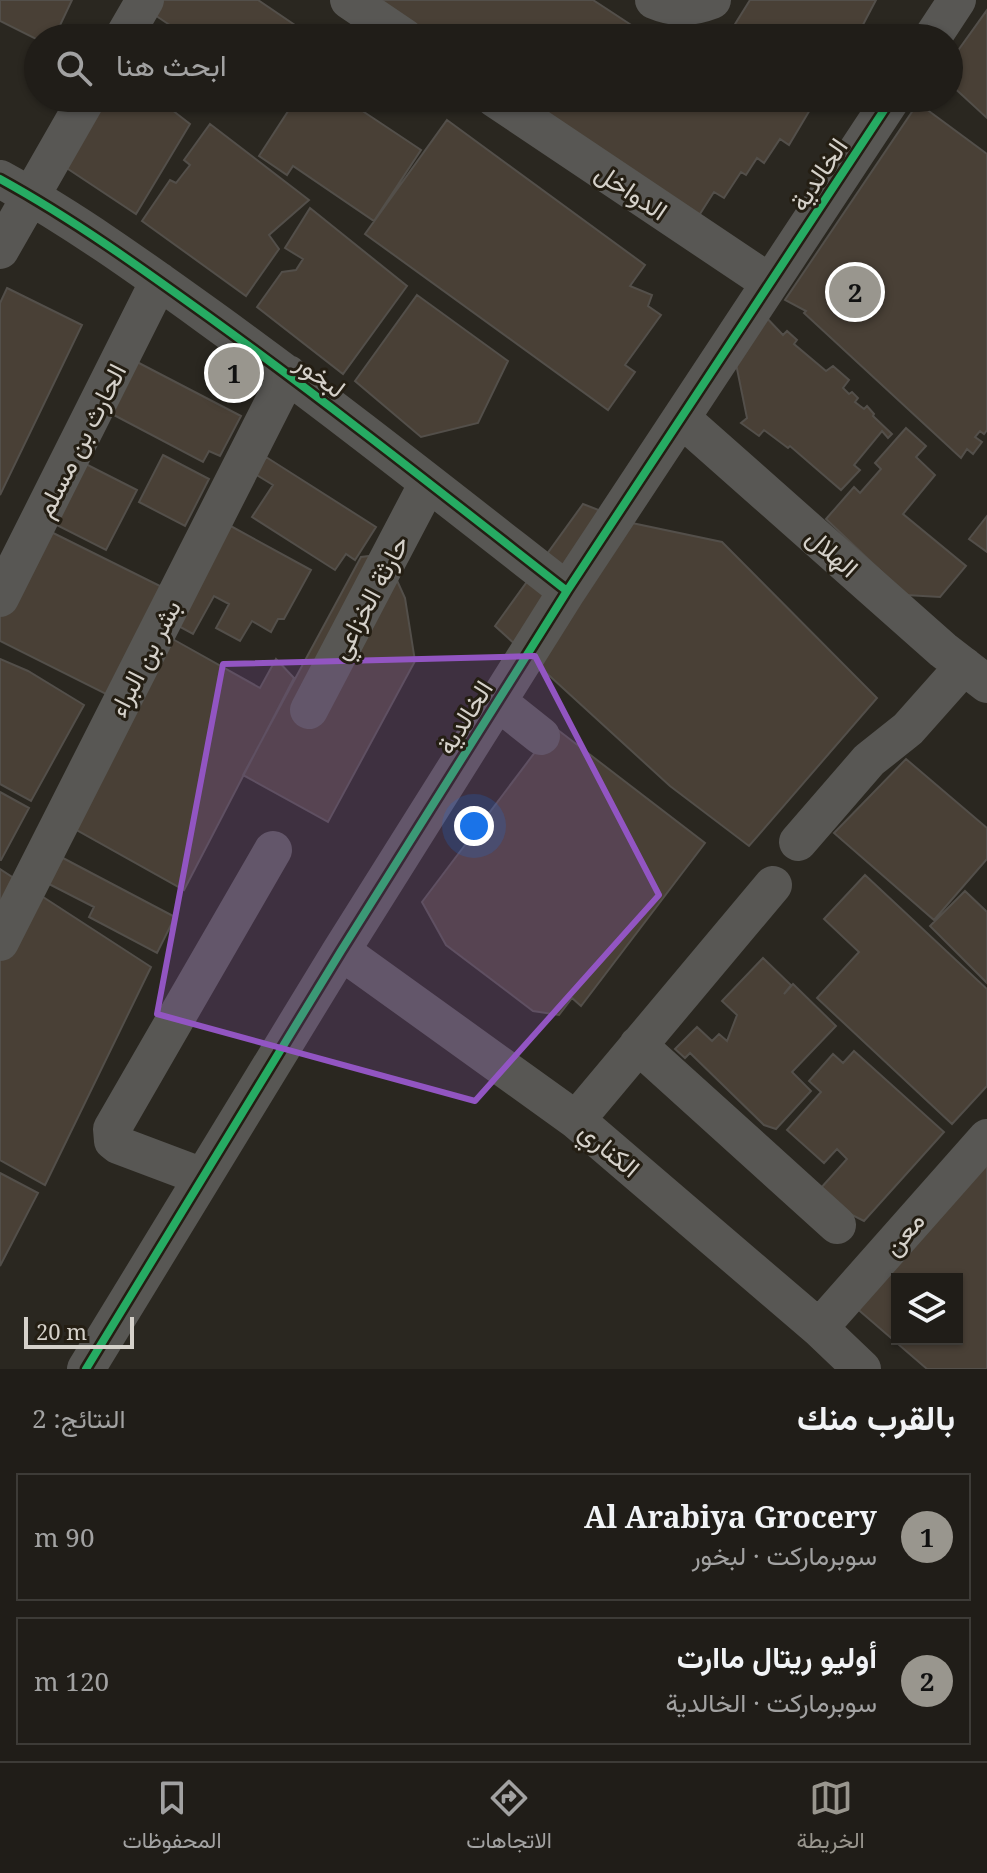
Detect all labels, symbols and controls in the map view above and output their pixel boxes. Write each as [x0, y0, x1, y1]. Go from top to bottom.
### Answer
search box [24, 24, 963, 112]
text: ابحث هنا [116, 44, 227, 85]
icon: search [52, 46, 96, 90]
street label: الخالدية [780, 130, 856, 218]
street label: الدواخل [589, 154, 675, 228]
pin: 2 [829, 262, 881, 322]
pin: 1 [208, 343, 260, 403]
street label: لبخور [288, 344, 354, 406]
street label: الحارث بن مسلم [26, 357, 134, 523]
street label: الهلال [799, 519, 867, 585]
street label: حارثة الخزاعي [321, 528, 420, 667]
street label: بشر بن البراء [99, 593, 189, 723]
street label: الخالدية [427, 673, 501, 761]
your location [454, 806, 494, 846]
street label: الكناري [569, 1113, 648, 1188]
street label: معن [874, 1203, 932, 1263]
map controls [891, 1273, 963, 1345]
button: layers [891, 1273, 963, 1345]
scale bar [24, 1313, 134, 1349]
text: 20 m [36, 1316, 87, 1346]
text: بالقرب منك [797, 1394, 955, 1440]
text: النتائج: 2 [32, 1400, 126, 1436]
text: Al Arabiya Grocery [584, 1496, 877, 1537]
text: 90 m [34, 1519, 94, 1555]
text: 1 [920, 1519, 934, 1555]
text: سوبرماركت · لبخور [692, 1537, 877, 1573]
text: أوليو ريتال ماارت [677, 1636, 877, 1677]
text: 120 m [34, 1663, 109, 1699]
text: 2 [920, 1663, 934, 1699]
text: سوبرماركت · الخالدية [665, 1684, 877, 1720]
tab: المحفوظات [122, 1776, 222, 1860]
tab: الاتجاهات [466, 1776, 552, 1860]
tab: الخريطة [797, 1776, 865, 1860]

